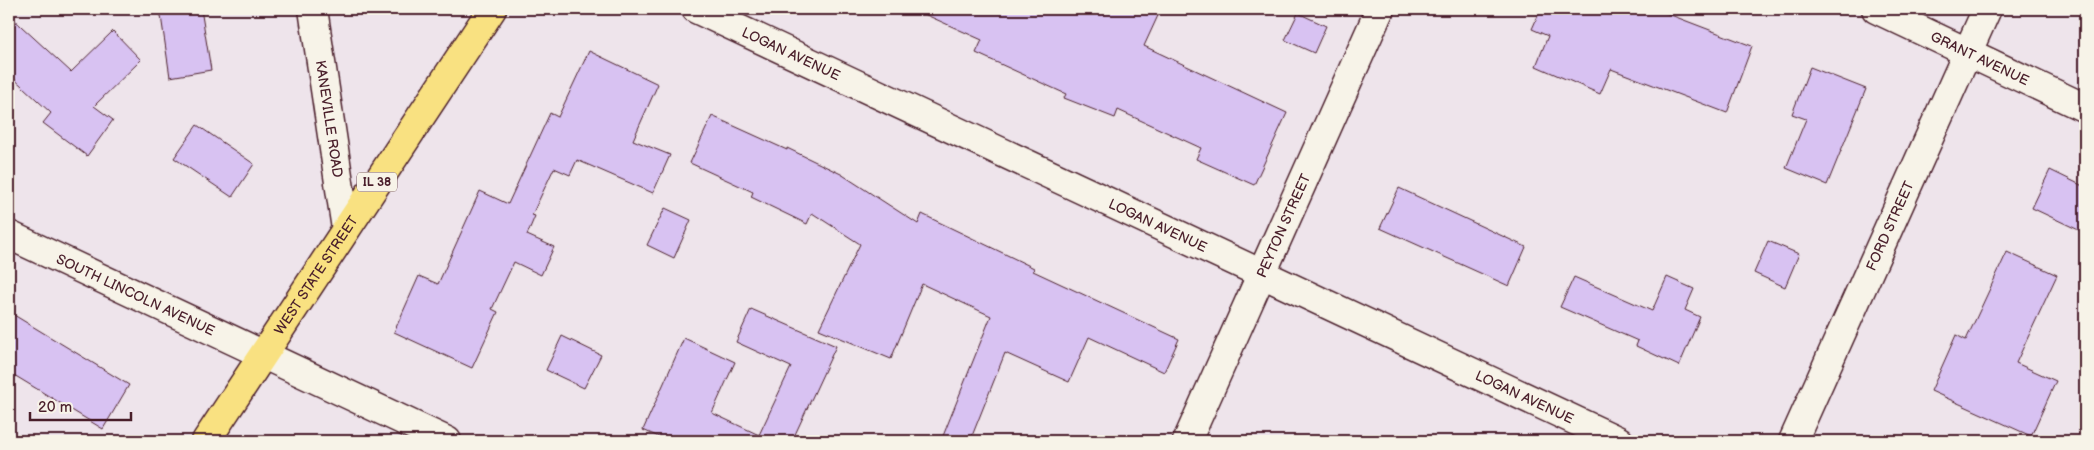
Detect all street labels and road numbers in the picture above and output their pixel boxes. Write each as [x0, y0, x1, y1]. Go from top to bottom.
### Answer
street label: LOGAN AVENUE [739, 23, 843, 84]
street label: GRANT AVENUE [1928, 28, 2032, 89]
street label: KANEVILLE ROAD [312, 59, 347, 179]
street label: PEYTON STREET [1253, 170, 1314, 280]
road number: IL 38 [357, 172, 397, 192]
street label: FORD STREET [1862, 178, 1917, 273]
street label: LOGAN AVENUE [1106, 195, 1210, 255]
street label: WEST STATE STREET [270, 212, 362, 338]
street label: SOUTH LINCOLN AVENUE [54, 250, 218, 339]
street label: LOGAN AVENUE [1473, 367, 1577, 427]

